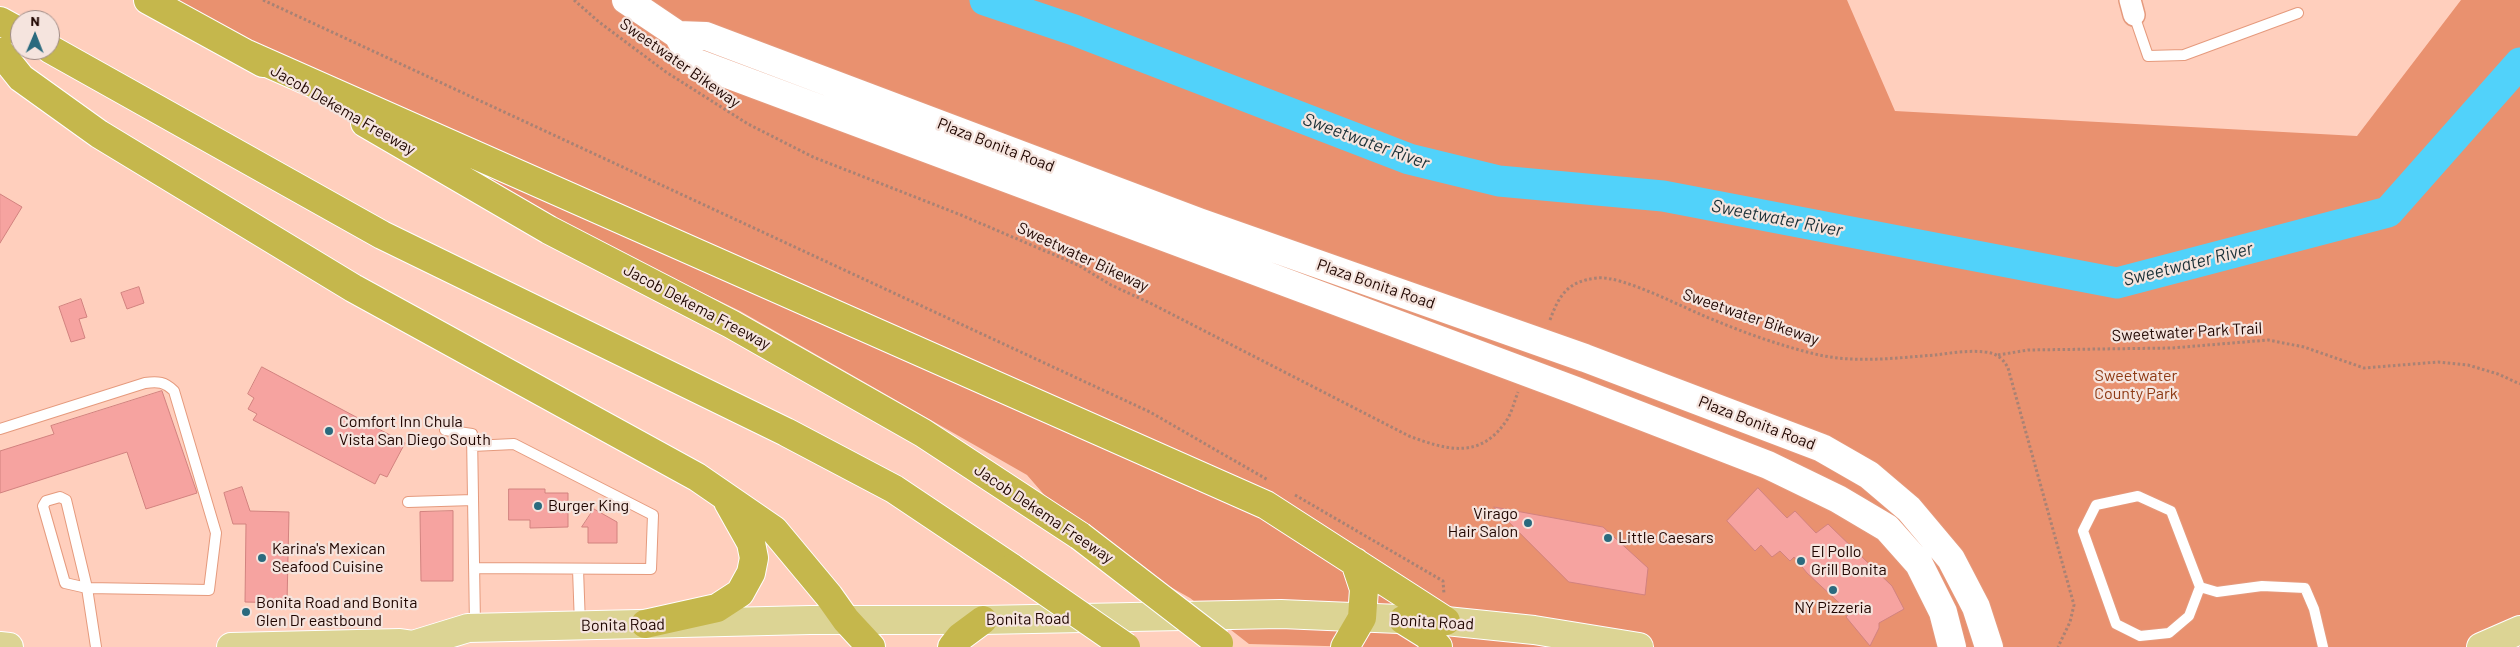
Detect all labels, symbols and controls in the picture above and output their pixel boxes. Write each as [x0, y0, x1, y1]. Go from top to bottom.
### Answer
north arrow [10, 10, 60, 60]
text: N [30, 12, 40, 29]
street label: Sweetwater Bikeway [616, 14, 744, 112]
street label: Jacob Dekema Freeway [267, 61, 419, 159]
water label: Sweetwater River [1300, 108, 1432, 174]
street label: Plaza Bonita Road [935, 114, 1057, 176]
water label: Sweetwater River [1710, 195, 1844, 241]
street label: Sweetwater Bikeway [1014, 218, 1152, 296]
water label: Sweetwater River [2121, 237, 2255, 291]
street label: Plaza Bonita Road [1314, 255, 1438, 313]
street label: Jacob Dekema Freeway [620, 260, 774, 354]
street label: Sweetwater Bikeway [1680, 285, 1822, 349]
street label: Sweetwater Park Trail [2111, 318, 2263, 346]
park label: Sweetwater County Park [2094, 366, 2178, 404]
street label: Plaza Bonita Road [1696, 392, 1818, 454]
place label: Comfort Inn Chula Vista San Diego South [339, 412, 491, 450]
marker: Comfort Inn Chula Vista San Diego South [323, 425, 335, 437]
street label: Jacob Dekema Freeway [971, 460, 1117, 568]
place label: Burger King [548, 496, 629, 516]
marker: Burger King [532, 500, 544, 512]
place label: Virago Hair Salon [1448, 504, 1518, 542]
marker: Virago Hair Salon [1522, 517, 1534, 529]
place label: Little Caesars [1618, 528, 1714, 548]
marker: Little Caesars [1602, 532, 1614, 544]
place label: Karina's Mexican Seafood Cuisine [272, 539, 385, 577]
place label: El Pollo Grill Bonita [1811, 542, 1887, 580]
marker: Karina's Mexican Seafood Cuisine [256, 552, 268, 564]
marker: El Pollo Grill Bonita [1795, 555, 1807, 567]
marker: NY Pizzeria [1827, 584, 1839, 596]
place label: Bonita Road and Bonita Glen Dr eastbound [256, 593, 417, 631]
place label: NY Pizzeria [1794, 598, 1872, 618]
marker: Bonita Road and Bonita Glen Dr eastbound [240, 606, 252, 618]
street label: Bonita Road [986, 609, 1070, 629]
street label: Bonita Road [1390, 610, 1474, 634]
street label: Bonita Road [581, 615, 665, 635]

